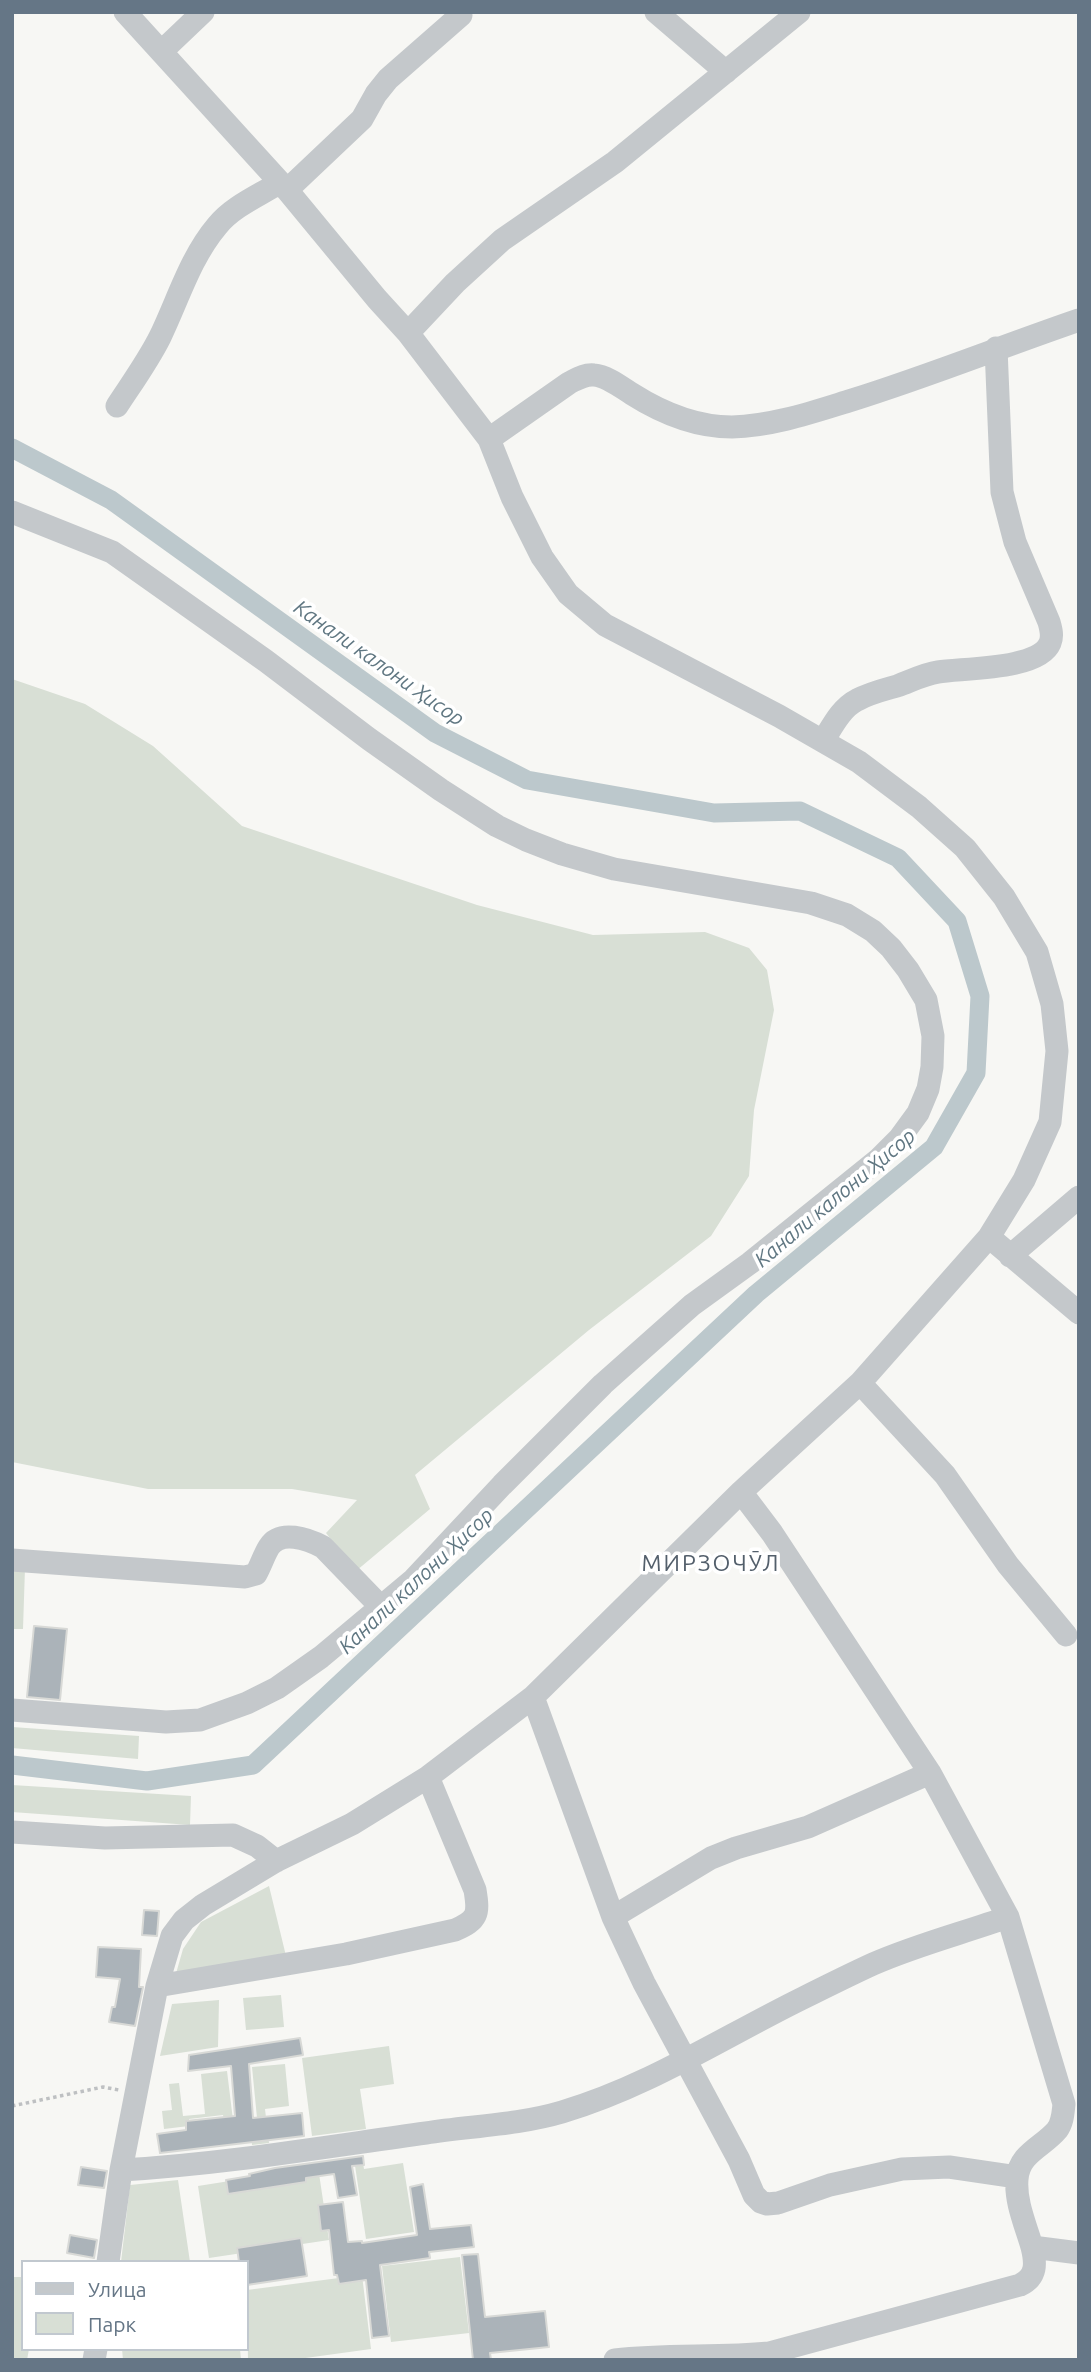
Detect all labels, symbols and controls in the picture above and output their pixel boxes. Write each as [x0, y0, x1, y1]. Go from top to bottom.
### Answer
water label: Канали калони Ҳисор [289, 595, 469, 731]
water label: Канали калони Ҳисор [750, 1123, 920, 1273]
water label: Канали калони Ҳисор [334, 1503, 498, 1659]
district label: МИРЗОЧӮЛ [643, 1549, 779, 1577]
legend [21, 2260, 248, 2351]
text: Улица [88, 2277, 146, 2301]
text: Парк [88, 2312, 136, 2336]

